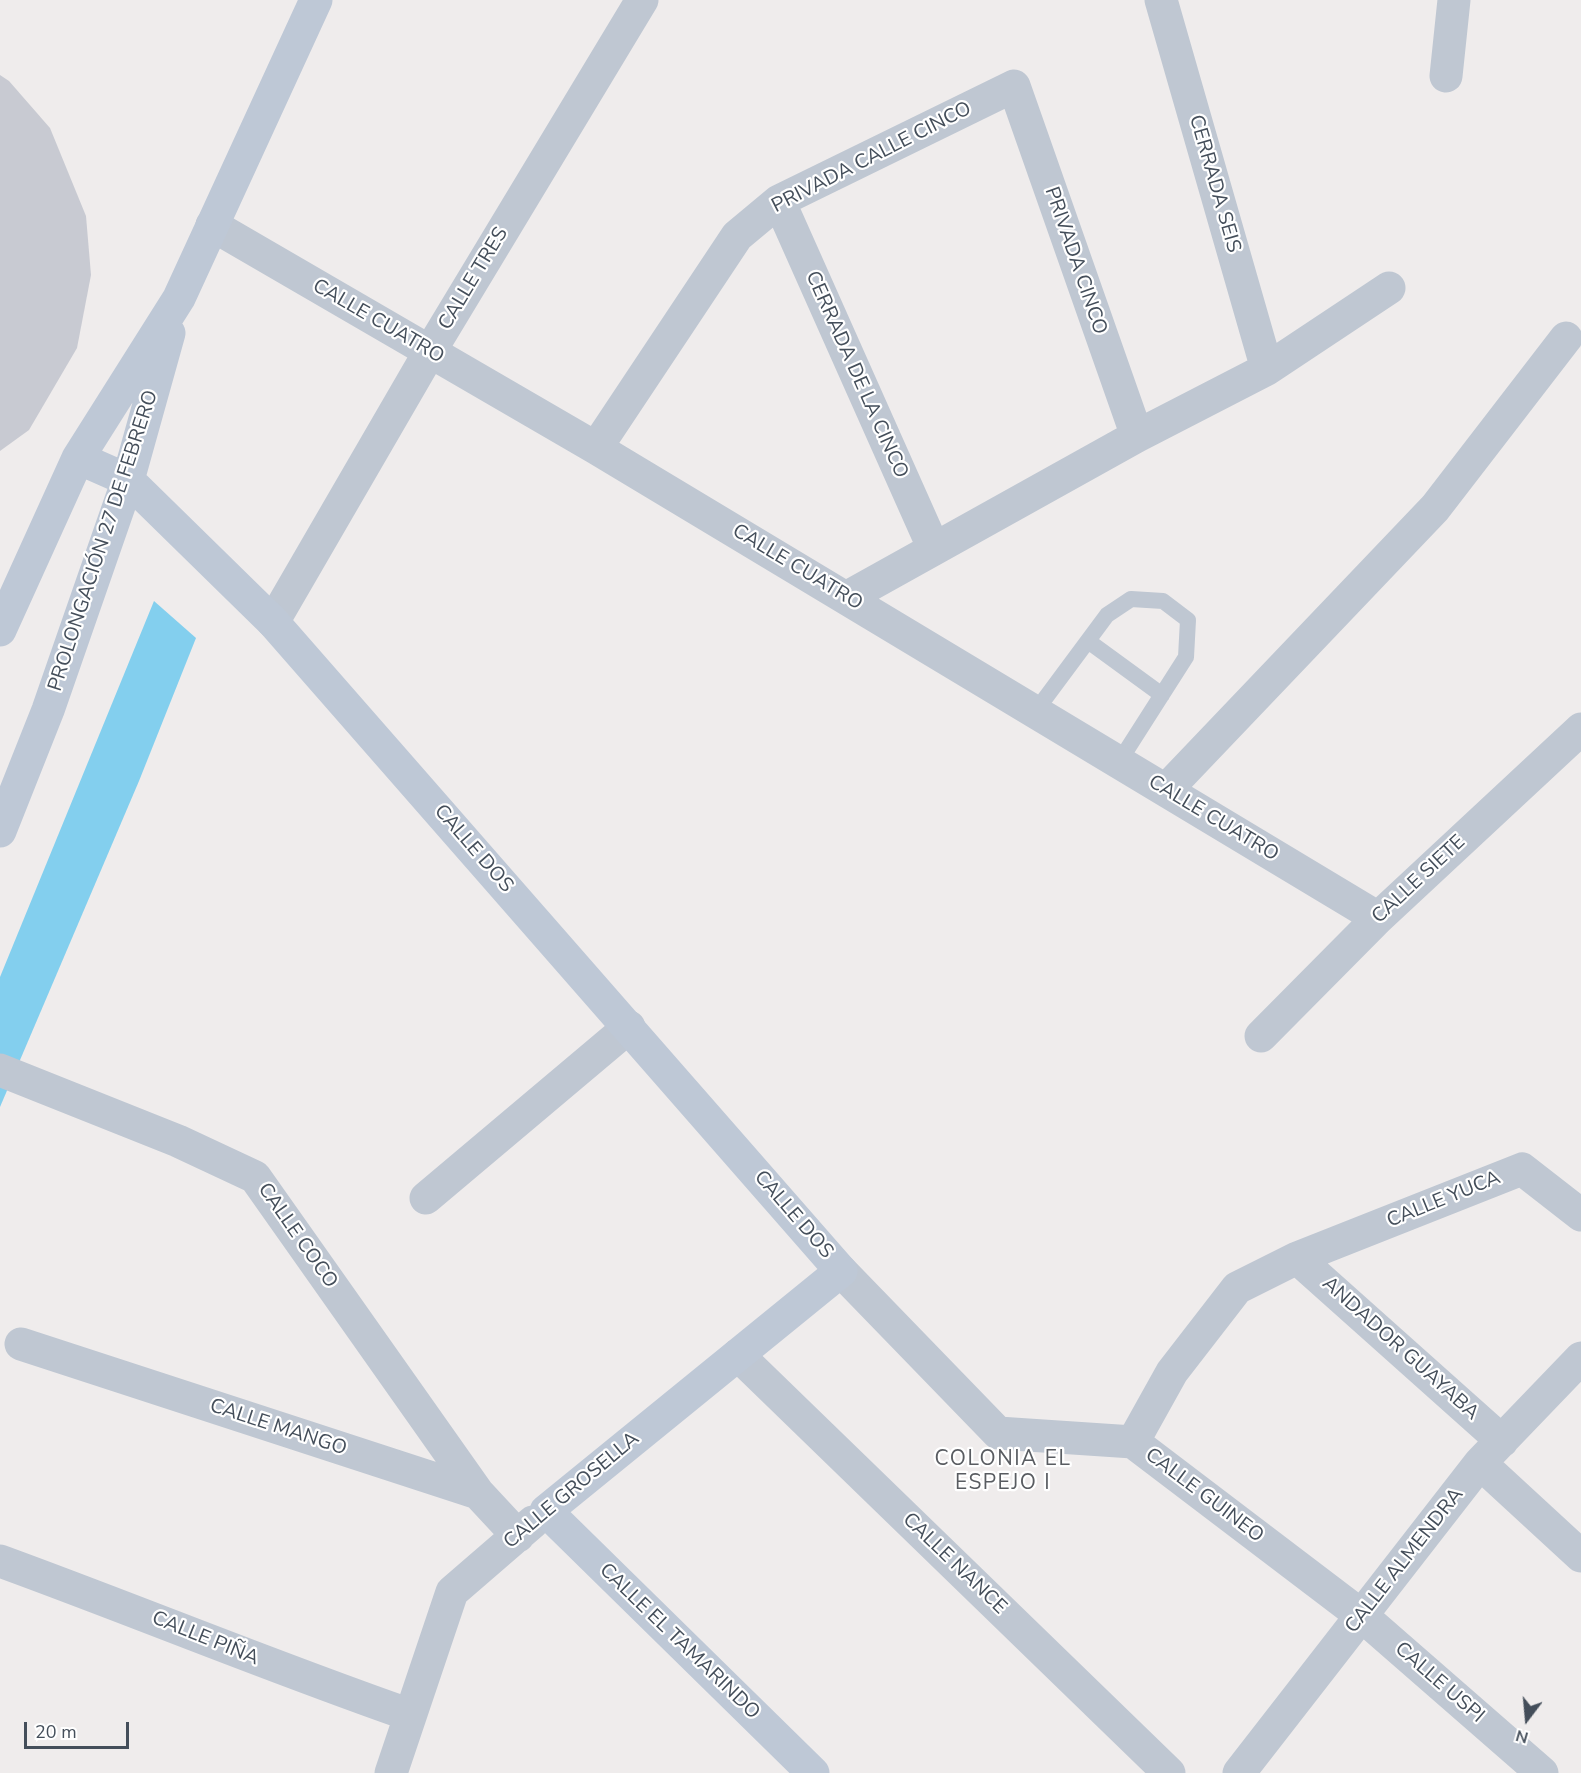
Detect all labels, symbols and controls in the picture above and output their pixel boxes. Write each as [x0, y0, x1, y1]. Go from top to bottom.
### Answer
street label: PRIVADA CALLE CINCO [768, 97, 976, 219]
street label: CERRADA SEIS [1183, 112, 1245, 256]
street label: PRIVADA CINCO [1039, 184, 1111, 338]
street label: CALLE TRES [434, 223, 514, 335]
street label: CERRADA DE LA CINCO [799, 268, 913, 482]
street label: CALLE CUATRO [308, 275, 448, 369]
street label: PROLONGACIÓN 27 DE FEBRERO [44, 388, 164, 694]
street label: CALLE CUATRO [727, 520, 867, 616]
street label: CALLE CUATRO [1143, 771, 1283, 867]
street label: CALLE DOS [428, 800, 518, 898]
street label: CALLE SIETE [1367, 831, 1471, 929]
street label: CALLE DOS [748, 1166, 838, 1264]
street label: CALLE YUCA [1384, 1166, 1504, 1234]
street label: CALLE COCO [252, 1179, 342, 1293]
street label: ANDADOR GUAYABA [1317, 1272, 1483, 1426]
street label: CALLE MANGO [207, 1395, 349, 1461]
street label: CALLE GROSELLA [499, 1427, 645, 1555]
street label: CALLE GUINEO [1140, 1444, 1268, 1548]
district label: COLONIA EL ESPEJO I [935, 1447, 1071, 1497]
street label: CALLE ALMENDRA [1341, 1484, 1469, 1638]
street label: CALLE NANCE [897, 1508, 1011, 1620]
street label: CALLE EL TAMARINDO [594, 1559, 764, 1725]
street label: CALLE PIÑA [148, 1607, 262, 1671]
street label: CALLE USPI [1389, 1638, 1489, 1728]
north arrow [1497, 1689, 1557, 1749]
scale bar [27, 1710, 132, 1748]
text: 20 m [35, 1720, 77, 1744]
text: N [1513, 1724, 1531, 1749]

